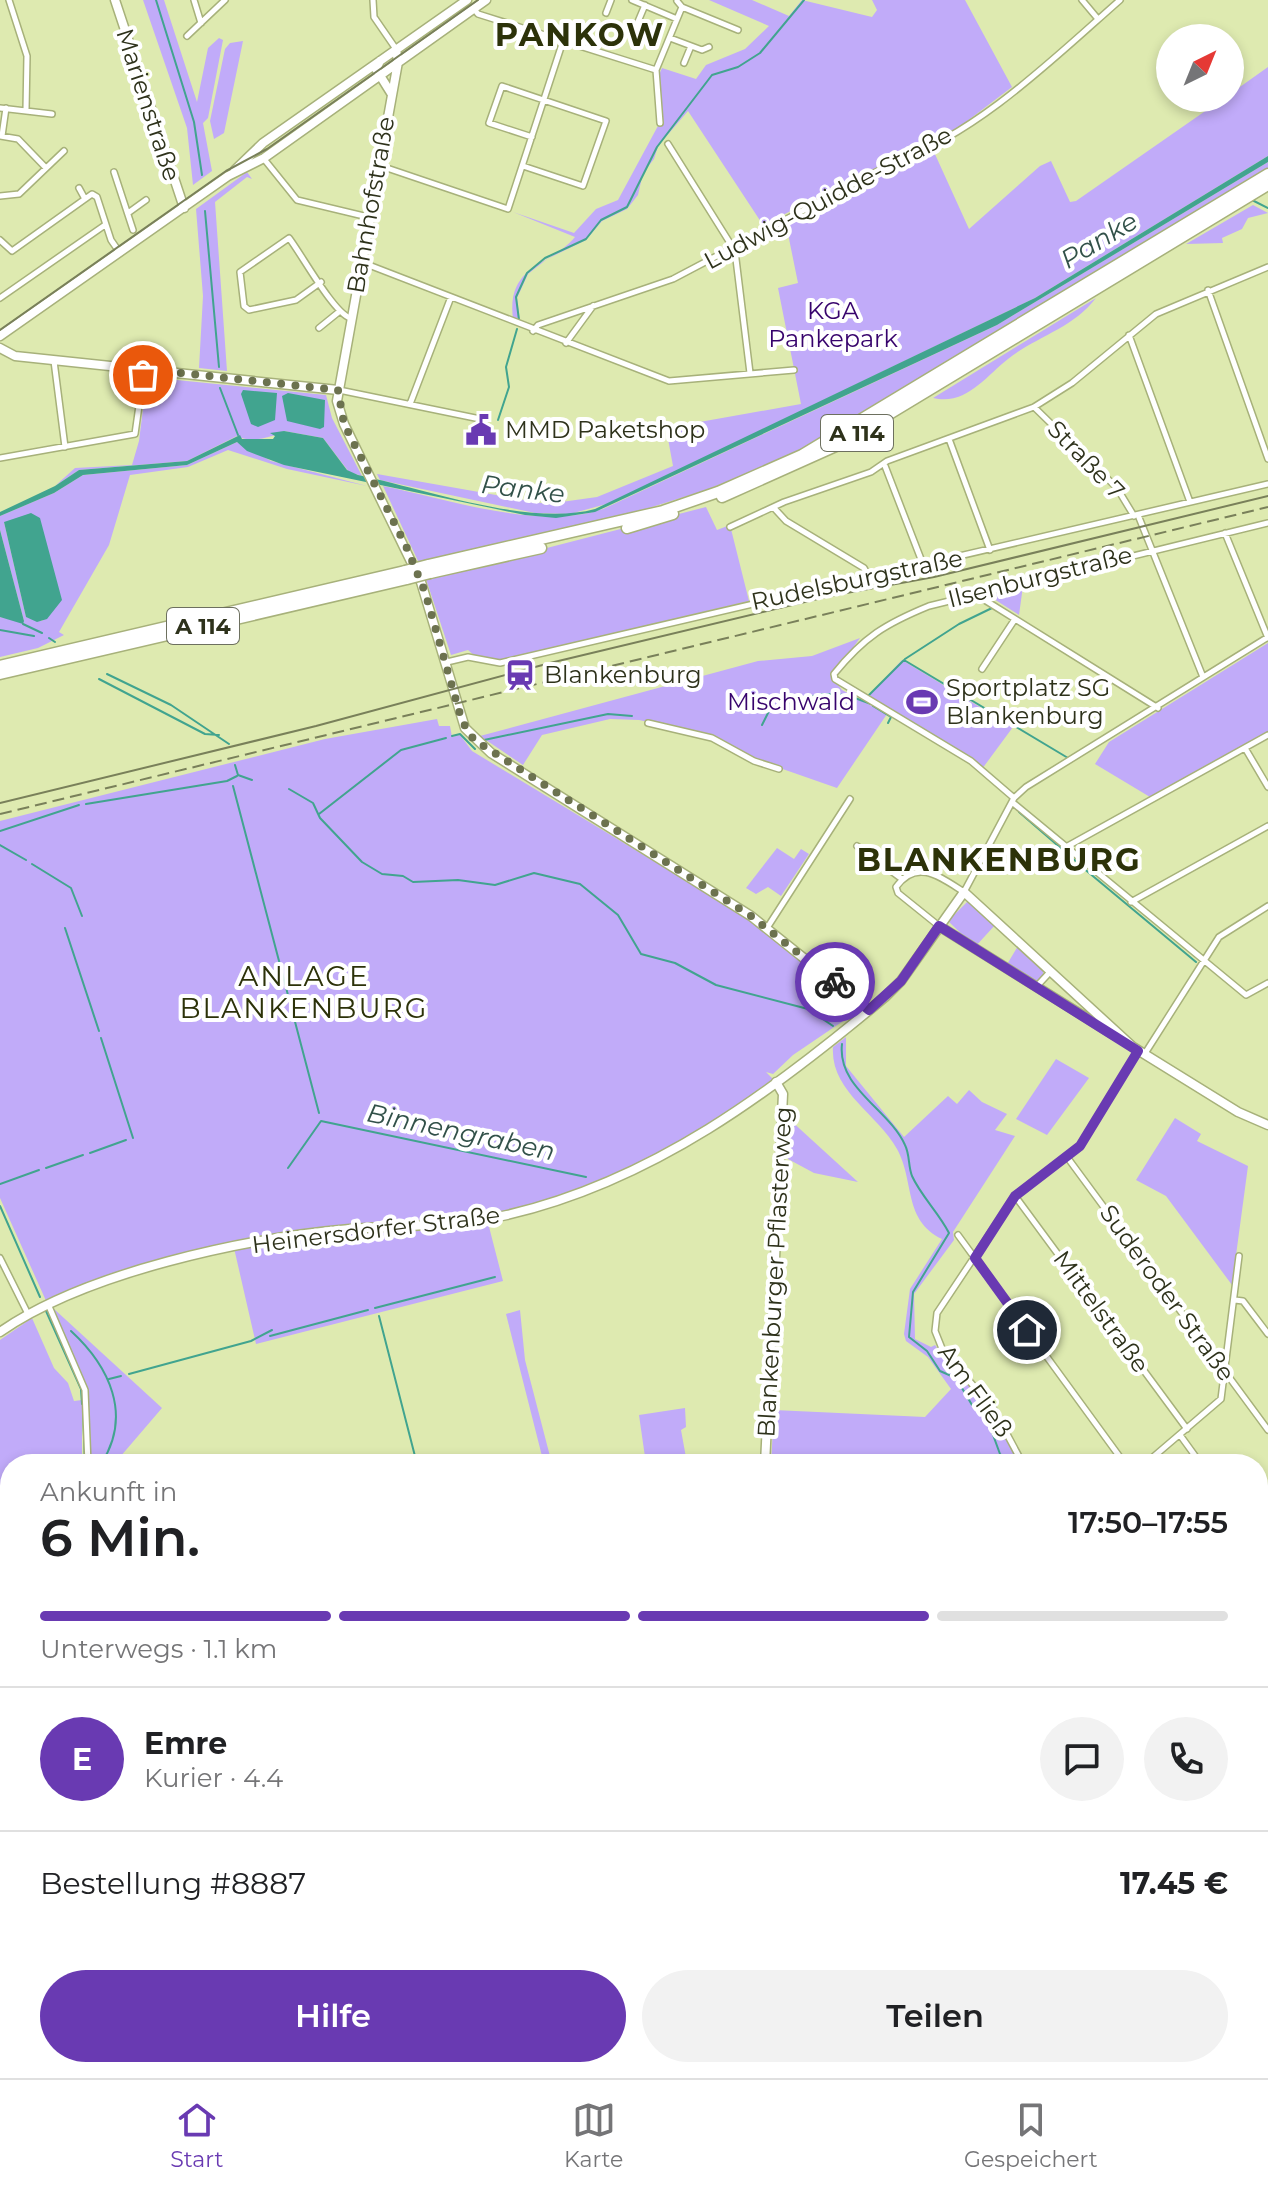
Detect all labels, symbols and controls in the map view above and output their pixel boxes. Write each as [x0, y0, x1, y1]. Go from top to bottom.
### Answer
district label: PANKOW [495, 15, 665, 54]
north arrow [1156, 24, 1244, 112]
map controls [1156, 24, 1244, 112]
street label: Marienstraße [110, 25, 187, 185]
street label: Bahnhofstraße [341, 114, 400, 296]
street label: Ludwig-Quidde-Straße [699, 120, 957, 275]
water label: Panke [1055, 205, 1143, 275]
park label: KGA Pankepark [768, 296, 899, 353]
pin [109, 341, 177, 409]
icon: bag [121, 353, 165, 397]
public building icon: MMD Paketshop [464, 413, 498, 447]
street label: Straße 7 [1042, 414, 1131, 505]
place label: MMD Paketshop [505, 415, 705, 444]
road number: A 114 [821, 415, 893, 451]
water label: Panke [479, 468, 567, 510]
street label: Ilsenburgstraße [945, 540, 1135, 613]
street label: Rudelsburgstraße [749, 543, 965, 616]
road number: A 114 [167, 608, 239, 644]
station icon: Blankenburg [503, 658, 537, 692]
place label: Blankenburg [544, 660, 702, 689]
place label: Sportplatz SG Blankenburg [946, 673, 1110, 730]
sports icon: Sportplatz SG Blankenburg [905, 685, 939, 719]
park label: Mischwald [727, 687, 855, 716]
district label: BLANKENBURG [856, 840, 1142, 879]
courier [795, 942, 875, 1022]
district label: ANLAGE BLANKENBURG [179, 959, 429, 1025]
icon: bike [813, 960, 857, 1004]
water label: Binnengraben [364, 1096, 558, 1168]
street label: Blankenburger Pflasterweg [751, 1106, 798, 1438]
street label: Suderoder Straße [1094, 1199, 1241, 1386]
street label: Heinersdorfer Straße [250, 1200, 502, 1259]
street label: Mittelstraße [1047, 1245, 1155, 1378]
pin [993, 1296, 1061, 1364]
icon: home [1005, 1308, 1049, 1352]
street label: Am Fließ [932, 1339, 1019, 1443]
text: Ankunft in [40, 1476, 177, 1508]
text: 17:50–17:55 [1068, 1504, 1228, 1541]
text: 6 Min. [40, 1506, 200, 1569]
text: Unterwegs · 1.1 km [40, 1633, 277, 1665]
button: chat [1040, 1717, 1124, 1801]
button: phone [1144, 1717, 1228, 1801]
text: Emre [144, 1725, 227, 1762]
text: E [72, 1741, 92, 1778]
text: Kurier · 4.4 [144, 1762, 283, 1794]
text: Bestellung #8887 [40, 1865, 306, 1902]
text: 17.45 € [1120, 1865, 1228, 1902]
button: Hilfe [40, 1970, 626, 2062]
button: Teilen [642, 1970, 1228, 2062]
tab: Start [170, 2098, 223, 2173]
tab: Karte [564, 2098, 623, 2173]
tab: Gespeichert [964, 2098, 1098, 2173]

